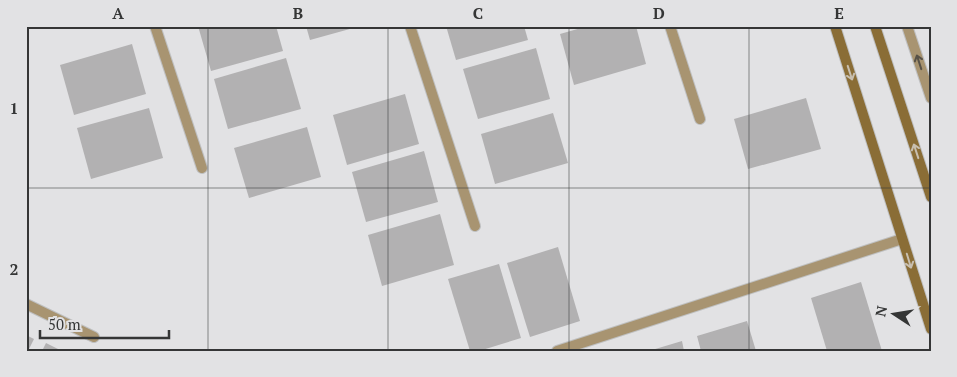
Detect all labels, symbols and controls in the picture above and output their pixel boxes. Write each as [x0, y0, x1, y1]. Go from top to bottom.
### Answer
text: A [112, 2, 124, 24]
text: B [293, 2, 303, 24]
text: C [473, 2, 483, 24]
text: D [653, 2, 665, 24]
text: E [834, 2, 844, 24]
one-way arrow [914, 55, 923, 71]
one-way arrow [845, 64, 855, 80]
text: 1 [9, 97, 19, 119]
one-way arrow [910, 143, 920, 159]
one-way arrow [905, 253, 915, 269]
text: 2 [9, 258, 19, 280]
north arrow [870, 290, 920, 340]
text: N [870, 304, 891, 318]
scale bar [40, 307, 169, 339]
text: 50 m [48, 314, 81, 334]

